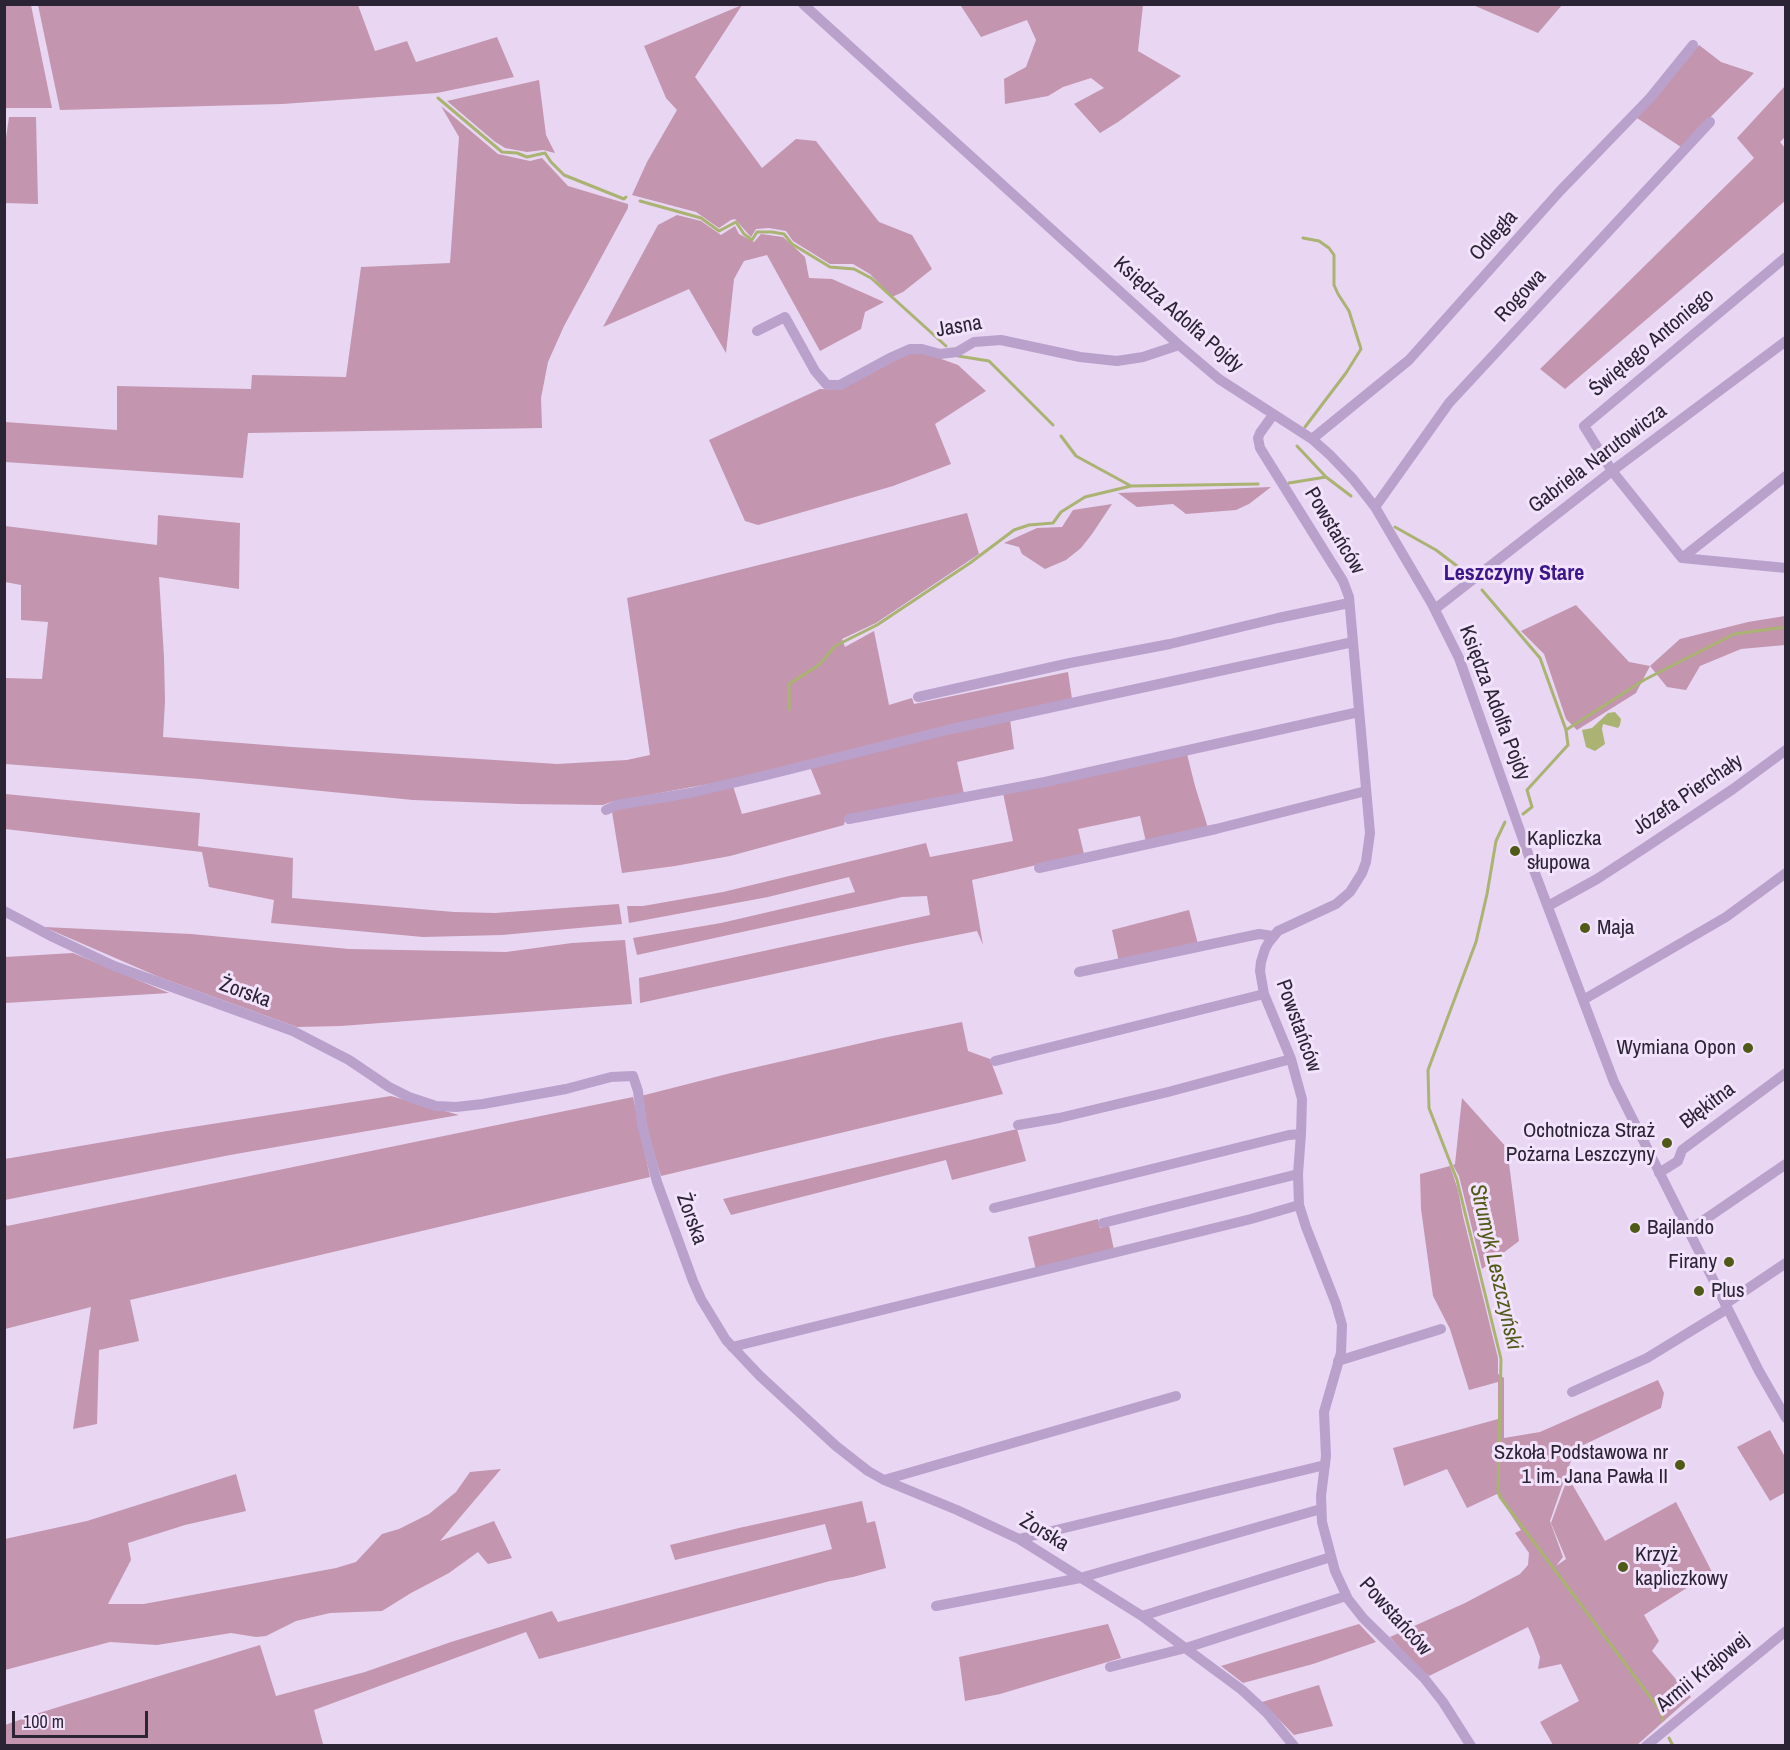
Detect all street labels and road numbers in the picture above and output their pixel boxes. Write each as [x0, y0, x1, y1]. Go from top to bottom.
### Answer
street label: Odległa [1465, 206, 1523, 266]
street label: Księdza Adolfa Pojdy [1108, 252, 1248, 378]
street label: Rogowa [1490, 264, 1552, 328]
street label: Świętego Antoniego [1584, 283, 1720, 403]
street label: Jasna [934, 311, 984, 343]
street label: Gabriela Narutowicza [1524, 399, 1672, 519]
street label: Powstańców [1298, 483, 1370, 579]
street label: Księdza Adolfa Pojdy [1453, 622, 1535, 784]
street label: Józefa Pierchały [1628, 749, 1748, 841]
street label: Żorska [216, 972, 274, 1014]
street label: Powstańców [1270, 976, 1326, 1076]
street label: Błękitna [1676, 1077, 1740, 1135]
street label: Żorska [670, 1190, 712, 1248]
street label: Żorska [1015, 1509, 1073, 1557]
street label: Powstańców [1353, 1573, 1437, 1661]
street label: Armii Krajowej [1652, 1628, 1754, 1718]

